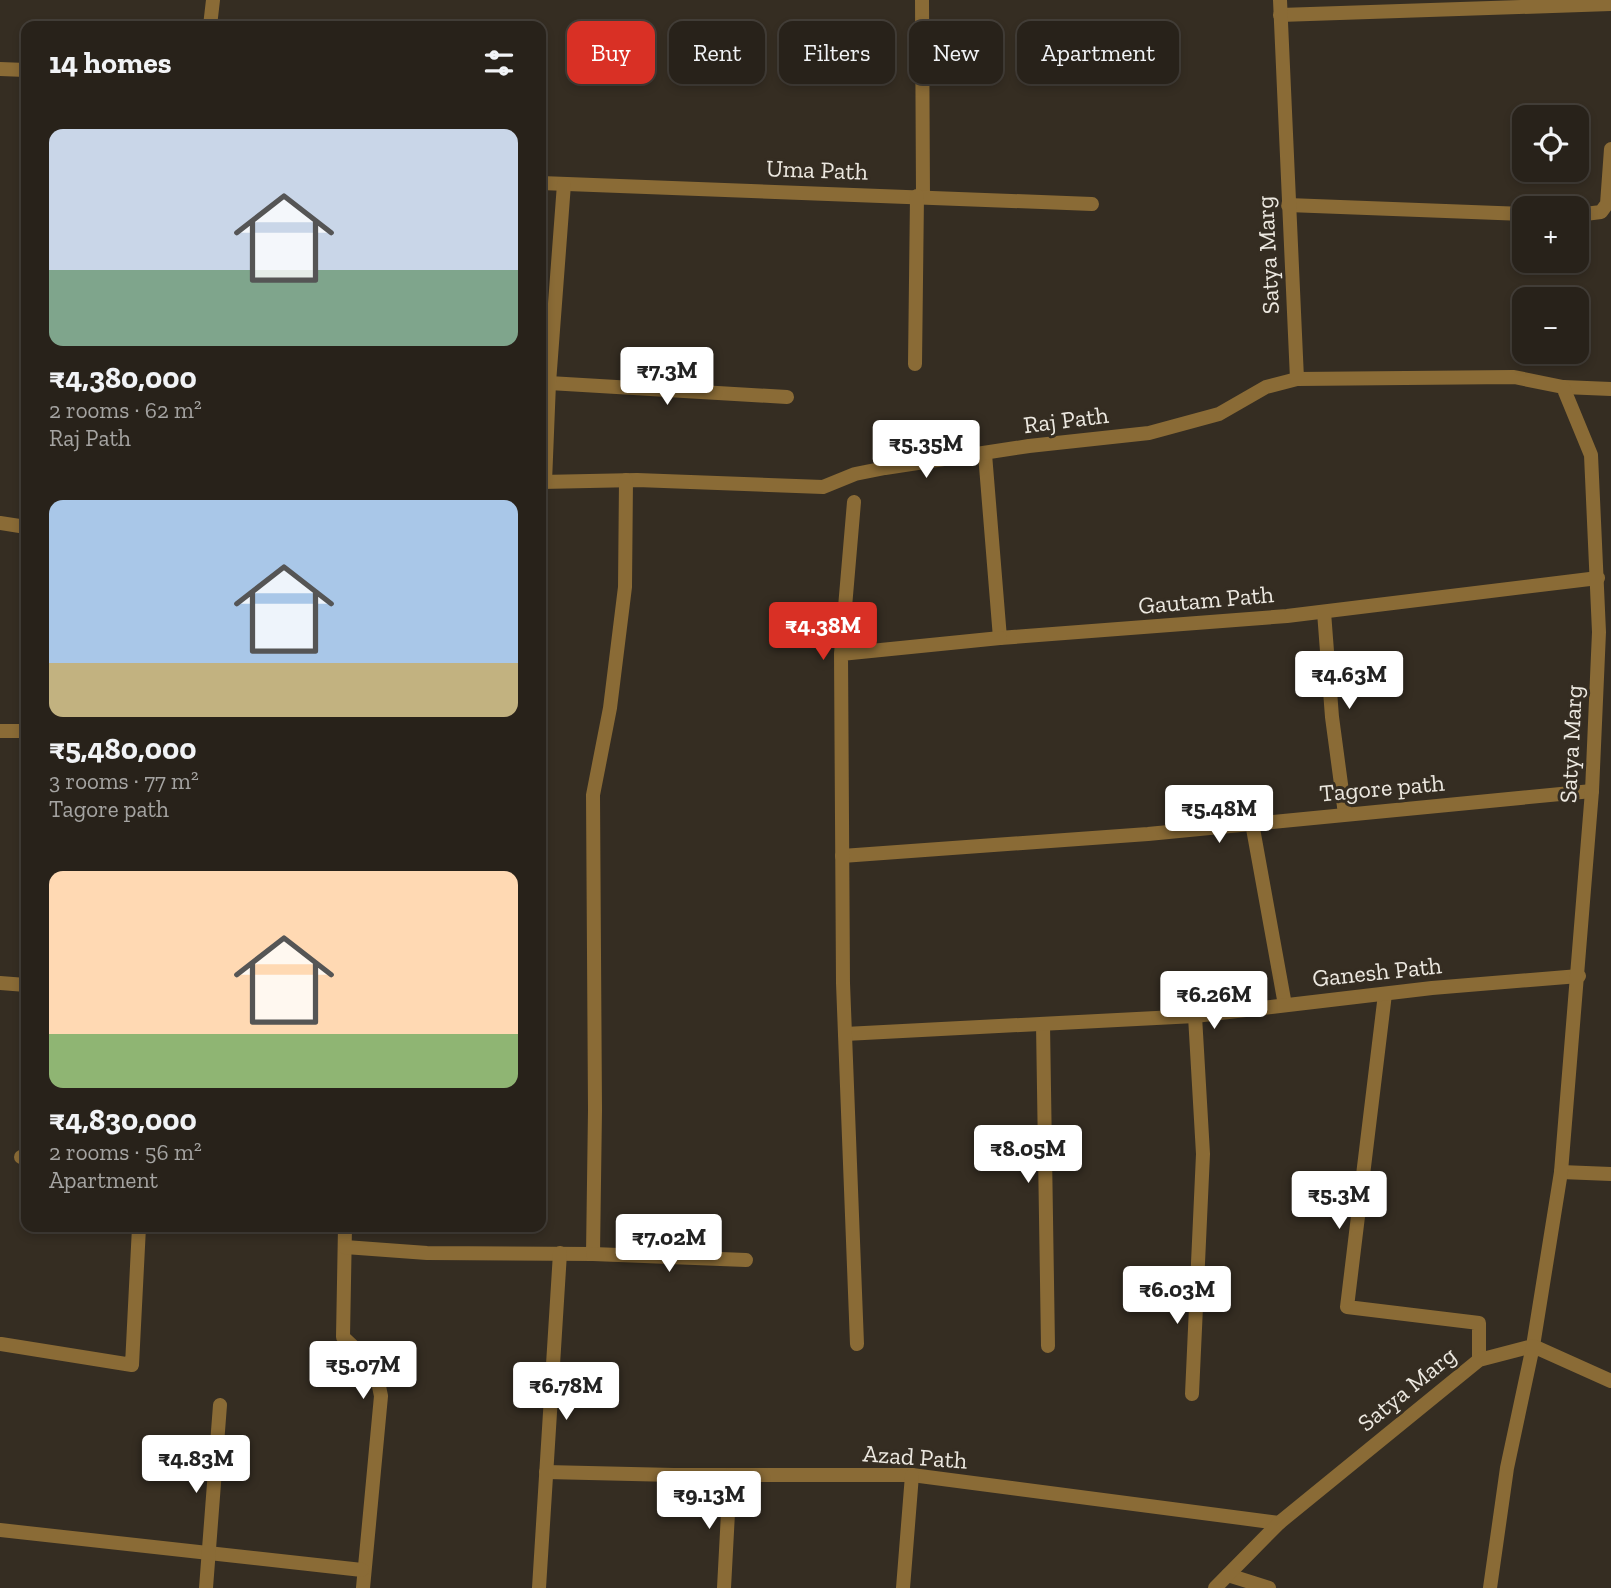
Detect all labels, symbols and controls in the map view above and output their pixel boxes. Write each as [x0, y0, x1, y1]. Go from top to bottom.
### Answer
chip: Buy [567, 21, 655, 84]
chip: Rent [669, 21, 765, 84]
chip: Filters [779, 21, 895, 84]
chip: New [909, 21, 1003, 84]
chip: Apartment [1017, 21, 1179, 84]
icon: filters [480, 44, 518, 82]
text: 14 homes [49, 45, 172, 81]
map controls [1512, 105, 1589, 364]
button: locate [1512, 105, 1589, 182]
street label: Uma Path [766, 153, 869, 186]
icon: home [221, 175, 347, 301]
street label: Satya Marg [1250, 195, 1285, 315]
button: + [1512, 196, 1589, 273]
button: − [1512, 287, 1589, 364]
pin: ₹7.3M [618, 348, 716, 407]
text: ₹7.3M [636, 356, 698, 384]
text: ₹4,380,000 [49, 360, 197, 396]
text: 2 rooms · 62 m² [49, 396, 202, 424]
street label: Raj Path [1022, 400, 1111, 439]
pin: ₹5.35M [869, 420, 983, 480]
text: Raj Path [49, 424, 131, 452]
text: ₹5.35M [889, 429, 963, 457]
icon: home [221, 546, 347, 672]
street label: Gautam Path [1137, 579, 1275, 620]
pin: ₹4.38M [766, 602, 880, 662]
text: ₹4.38M [785, 611, 861, 639]
pin: ₹4.63M [1292, 652, 1406, 711]
text: ₹4.63M [1311, 660, 1387, 688]
street label: Satya Marg [1553, 684, 1588, 804]
text: ₹5,480,000 [49, 731, 197, 767]
text: 3 rooms · 77 m² [49, 767, 199, 795]
street label: Tagore path [1318, 768, 1446, 807]
pin: ₹5.48M [1162, 786, 1276, 845]
text: ₹5.48M [1181, 794, 1257, 822]
text: Tagore path [49, 795, 169, 823]
icon: home [221, 917, 347, 1043]
street label: Ganesh Path [1311, 950, 1444, 993]
pin: ₹6.26M [1157, 972, 1271, 1031]
text: ₹6.26M [1176, 980, 1252, 1008]
text: ₹4,830,000 [49, 1102, 197, 1138]
pin: ₹8.05M [971, 1126, 1085, 1185]
text: ₹8.05M [990, 1134, 1066, 1162]
text: 2 rooms · 56 m² [49, 1138, 202, 1166]
text: Apartment [49, 1166, 158, 1194]
pin: ₹5.3M [1290, 1172, 1388, 1231]
text: ₹5.3M [1308, 1180, 1370, 1208]
pin: ₹7.02M [612, 1214, 726, 1274]
text: ₹7.02M [632, 1223, 706, 1251]
pin: ₹6.03M [1120, 1266, 1234, 1326]
text: ₹6.03M [1139, 1275, 1215, 1303]
street label: Satya Marg [1352, 1340, 1462, 1437]
pin: ₹5.07M [306, 1342, 420, 1401]
text: ₹5.07M [326, 1350, 400, 1378]
pin: ₹6.78M [509, 1362, 623, 1422]
text: ₹6.78M [529, 1371, 603, 1399]
pin: ₹4.83M [139, 1436, 253, 1495]
street label: Azad Path [862, 1438, 969, 1475]
text: ₹4.83M [158, 1444, 234, 1472]
pin: ₹9.13M [652, 1472, 766, 1531]
text: ₹9.13M [673, 1480, 745, 1508]

